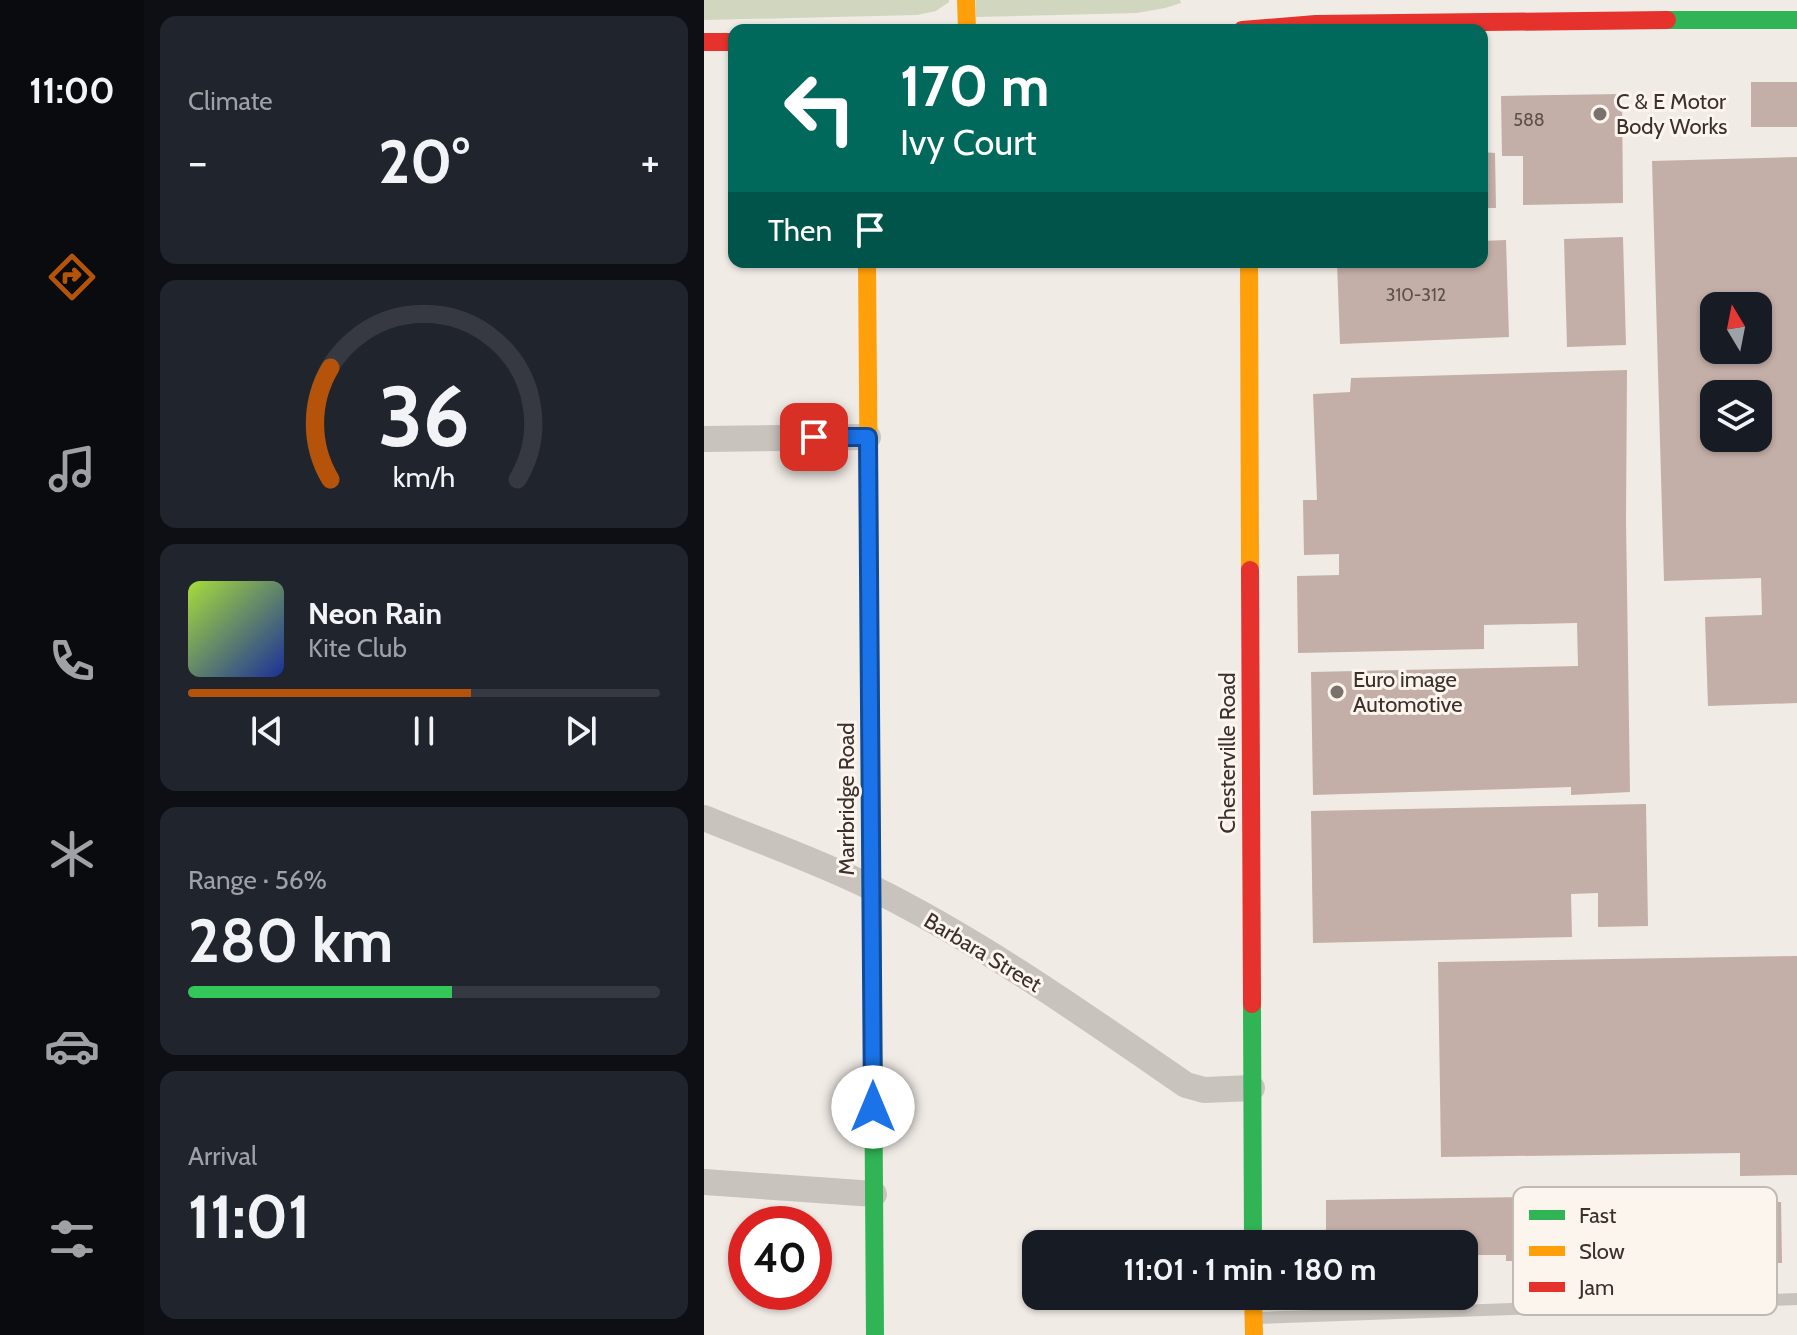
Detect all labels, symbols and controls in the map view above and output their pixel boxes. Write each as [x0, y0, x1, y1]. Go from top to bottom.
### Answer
text: 170 m [900, 52, 1050, 120]
icon: left [768, 56, 872, 160]
text: 11:00 [29, 68, 115, 112]
text: Climate [188, 85, 273, 117]
place label: C & E Motor Body Works [1616, 88, 1727, 140]
marker: C & E Motor Body Works [1591, 105, 1609, 123]
house number: 588 [1513, 109, 1545, 131]
text: Ivy Court [900, 120, 1037, 164]
text: 20° [378, 125, 470, 198]
text: − [188, 135, 207, 188]
text: + [641, 135, 660, 188]
icon: arrive [848, 208, 892, 252]
text: Then [768, 212, 832, 249]
icon: directions [44, 249, 100, 305]
house number: 310-312 [1386, 284, 1446, 306]
north arrow [1700, 292, 1772, 364]
map controls [1700, 292, 1772, 452]
text: 36 [378, 365, 470, 466]
button: layers [1700, 380, 1772, 452]
pin [780, 403, 848, 471]
icon: arrive [792, 415, 836, 459]
icon: music [44, 441, 100, 497]
text: km/h [393, 459, 455, 494]
text: Neon Rain [308, 595, 442, 632]
text: Kite Club [308, 632, 407, 664]
icon: phone [44, 633, 100, 689]
place label: Euro image Automotive [1353, 666, 1462, 718]
street label: Chesterville Road [1214, 672, 1241, 834]
marker: Euro image Automotive [1328, 683, 1346, 701]
icon: previous [245, 709, 289, 753]
icon: pause [402, 709, 446, 753]
icon: next [559, 709, 603, 753]
street label: Marrbridge Road [833, 722, 860, 876]
icon: climate [44, 826, 100, 882]
text: Range · 56% [188, 864, 327, 896]
text: 280 km [188, 904, 393, 977]
street label: Barbara Street [919, 907, 1047, 998]
icon: car [44, 1018, 100, 1074]
position arrow [831, 1065, 915, 1149]
text: Arrival [188, 1140, 257, 1172]
text: 11:01 [188, 1180, 310, 1253]
legend [1513, 1187, 1777, 1315]
text: Fast [1579, 1202, 1617, 1229]
speed limit sign: 40 [728, 1206, 832, 1310]
icon: filters [44, 1211, 100, 1267]
text: Slow [1579, 1238, 1625, 1265]
text: 11:01 · 1 min · 180 m [1124, 1251, 1376, 1288]
text: Jam [1578, 1274, 1614, 1301]

